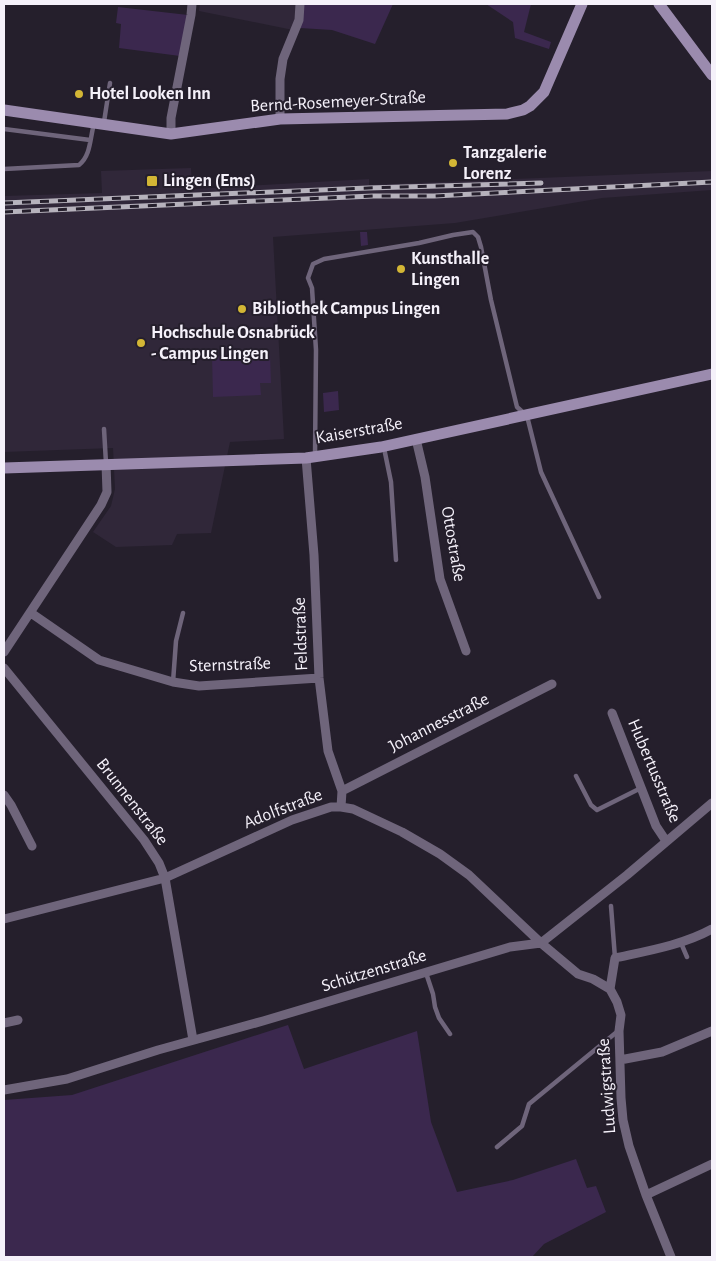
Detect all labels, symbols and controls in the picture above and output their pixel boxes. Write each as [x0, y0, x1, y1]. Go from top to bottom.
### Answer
place label: Hotel Looken Inn [89, 85, 211, 103]
marker: Hotel Looken Inn [73, 88, 85, 100]
street label: Bernd-Rosemeyer-Straße [250, 88, 426, 116]
place label: Tanzgalerie Lorenz [463, 144, 547, 183]
marker: Tanzgalerie Lorenz [447, 157, 459, 169]
place label: Lingen (Ems) [163, 172, 256, 190]
marker: Lingen (Ems) [145, 174, 159, 188]
place label: Kunsthalle Lingen [411, 250, 489, 289]
marker: Kunsthalle Lingen [395, 263, 407, 275]
place label: Bibliothek Campus Lingen [252, 300, 440, 318]
marker: Bibliothek Campus Lingen [236, 303, 248, 315]
place label: Hochschule Osnabrück - Campus Lingen [151, 324, 315, 363]
marker: Hochschule Osnabrück - Campus Lingen [135, 337, 147, 349]
street label: Kaiserstraße [314, 415, 404, 447]
street label: Ottostraße [438, 505, 468, 583]
street label: Feldstraße [291, 597, 311, 671]
street label: Sternstraße [189, 655, 271, 675]
street label: Johannesstraße [386, 690, 492, 756]
street label: Hubertusstraße [624, 716, 684, 826]
street label: Brunnenstraße [93, 755, 171, 849]
street label: Adolfstraße [241, 786, 325, 832]
street label: Schützenstraße [319, 946, 429, 996]
street label: Ludwigstraße [595, 1038, 619, 1134]

